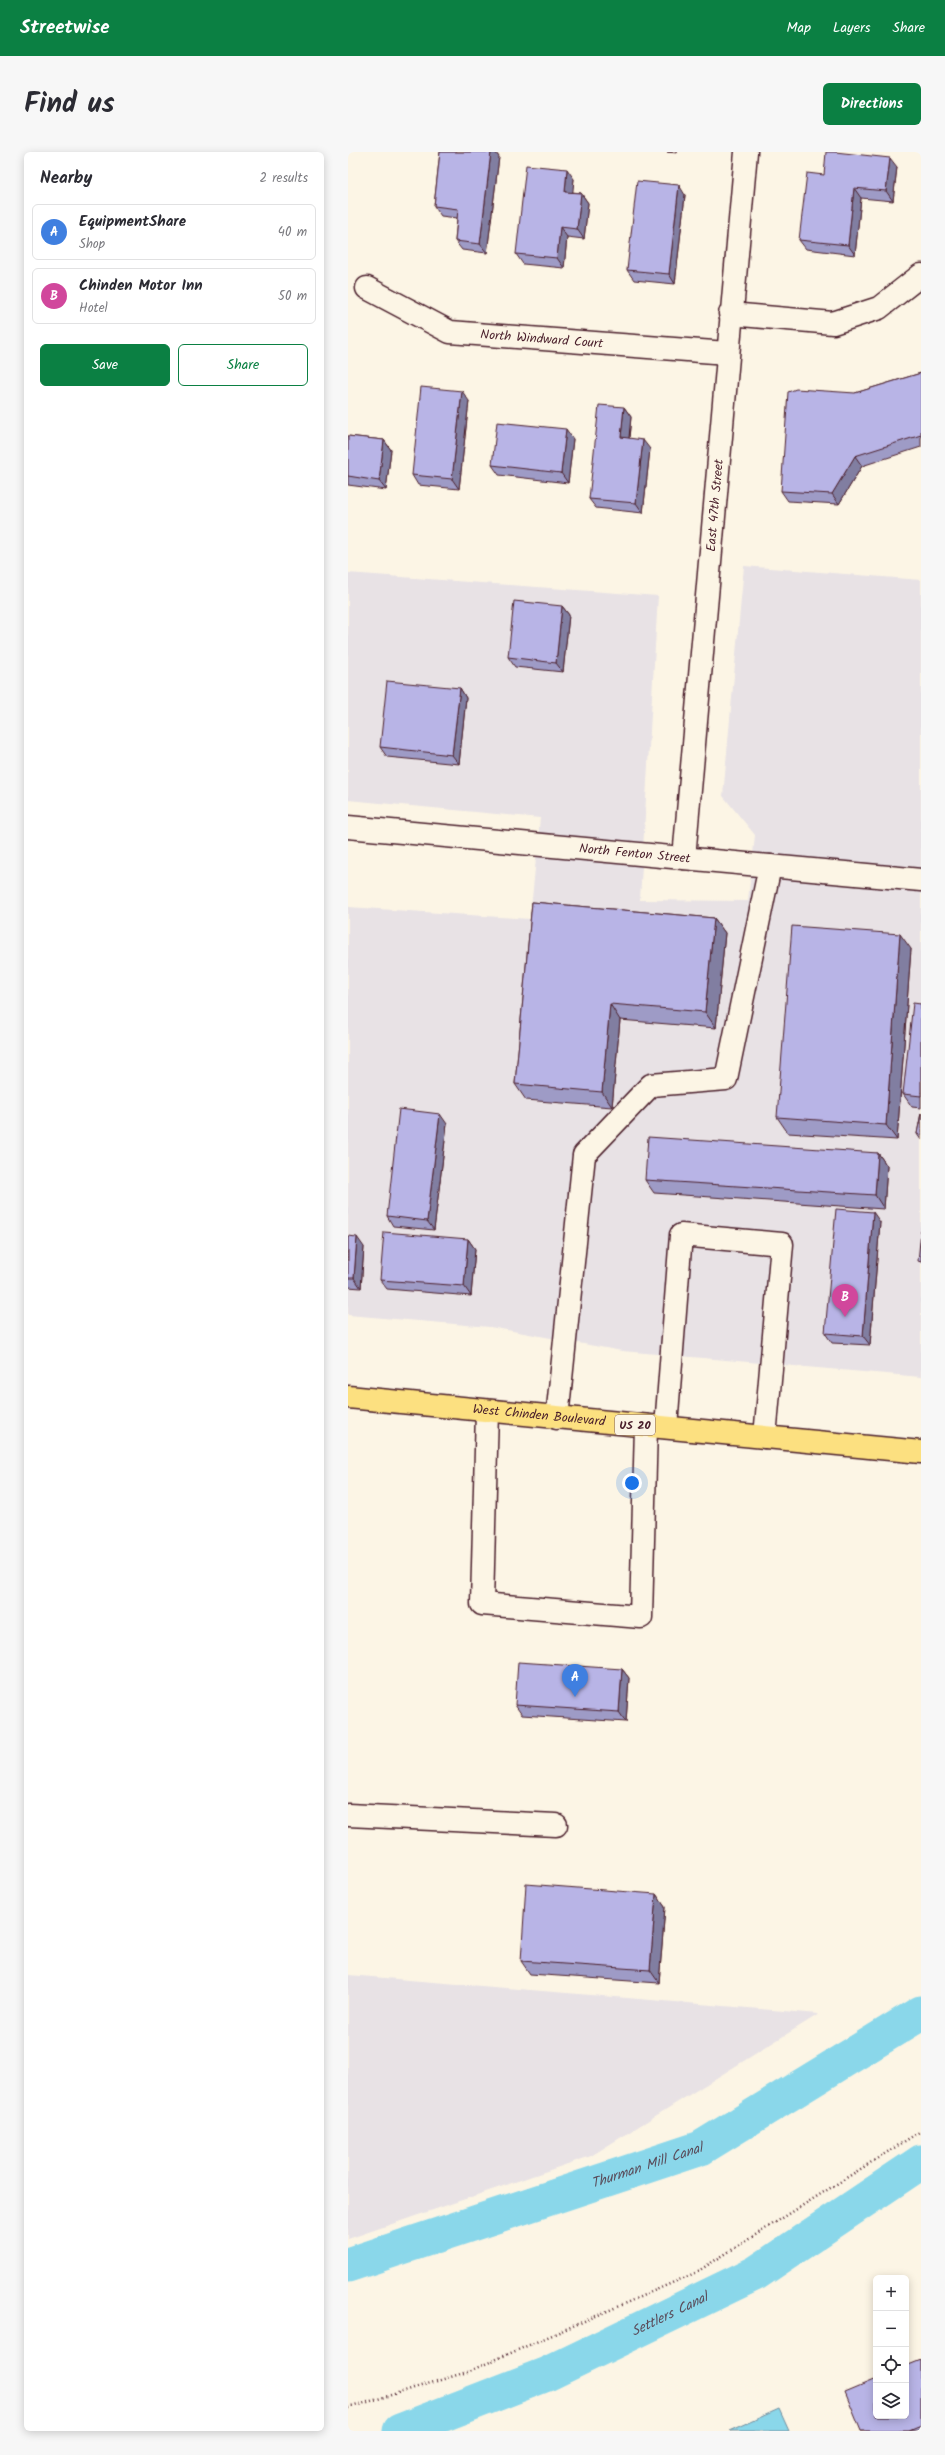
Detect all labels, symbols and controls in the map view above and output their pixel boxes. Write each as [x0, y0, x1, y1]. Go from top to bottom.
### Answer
text: Streetwise [20, 13, 110, 43]
text: Map [787, 17, 811, 39]
text: Layers [833, 17, 871, 39]
text: Share [893, 17, 925, 39]
text: Find us [24, 82, 115, 127]
button: Directions [823, 83, 921, 125]
text: Nearby [40, 165, 92, 192]
text: 2 results [260, 168, 308, 189]
text: EquipmentShare [79, 210, 186, 234]
text: A [50, 222, 58, 243]
text: 40 m [278, 222, 307, 243]
text: Shop [79, 234, 105, 255]
text: Chinden Motor Inn [79, 274, 203, 298]
text: B [50, 286, 58, 307]
text: 50 m [278, 286, 307, 307]
text: Hotel [79, 298, 108, 319]
street label: North Windward Court [480, 324, 605, 354]
button: Save [40, 344, 170, 386]
button: Share [178, 344, 308, 386]
street label: East 47th Street [700, 457, 730, 553]
street label: North Fenton Street [578, 838, 692, 869]
pin: B [832, 1284, 858, 1317]
street label: West Chinden Boulevard [472, 1399, 607, 1432]
road number: US 20 [615, 1415, 655, 1435]
your location [622, 1473, 642, 1493]
pin: A [562, 1664, 588, 1697]
water label: Thurman Mill Canal [588, 2136, 708, 2195]
map controls [873, 2275, 909, 2419]
button: + [873, 2275, 909, 2311]
water label: Settlers Canal [628, 2286, 714, 2343]
button: − [873, 2311, 909, 2347]
button: locate [873, 2347, 909, 2383]
button: layers [873, 2383, 909, 2419]

